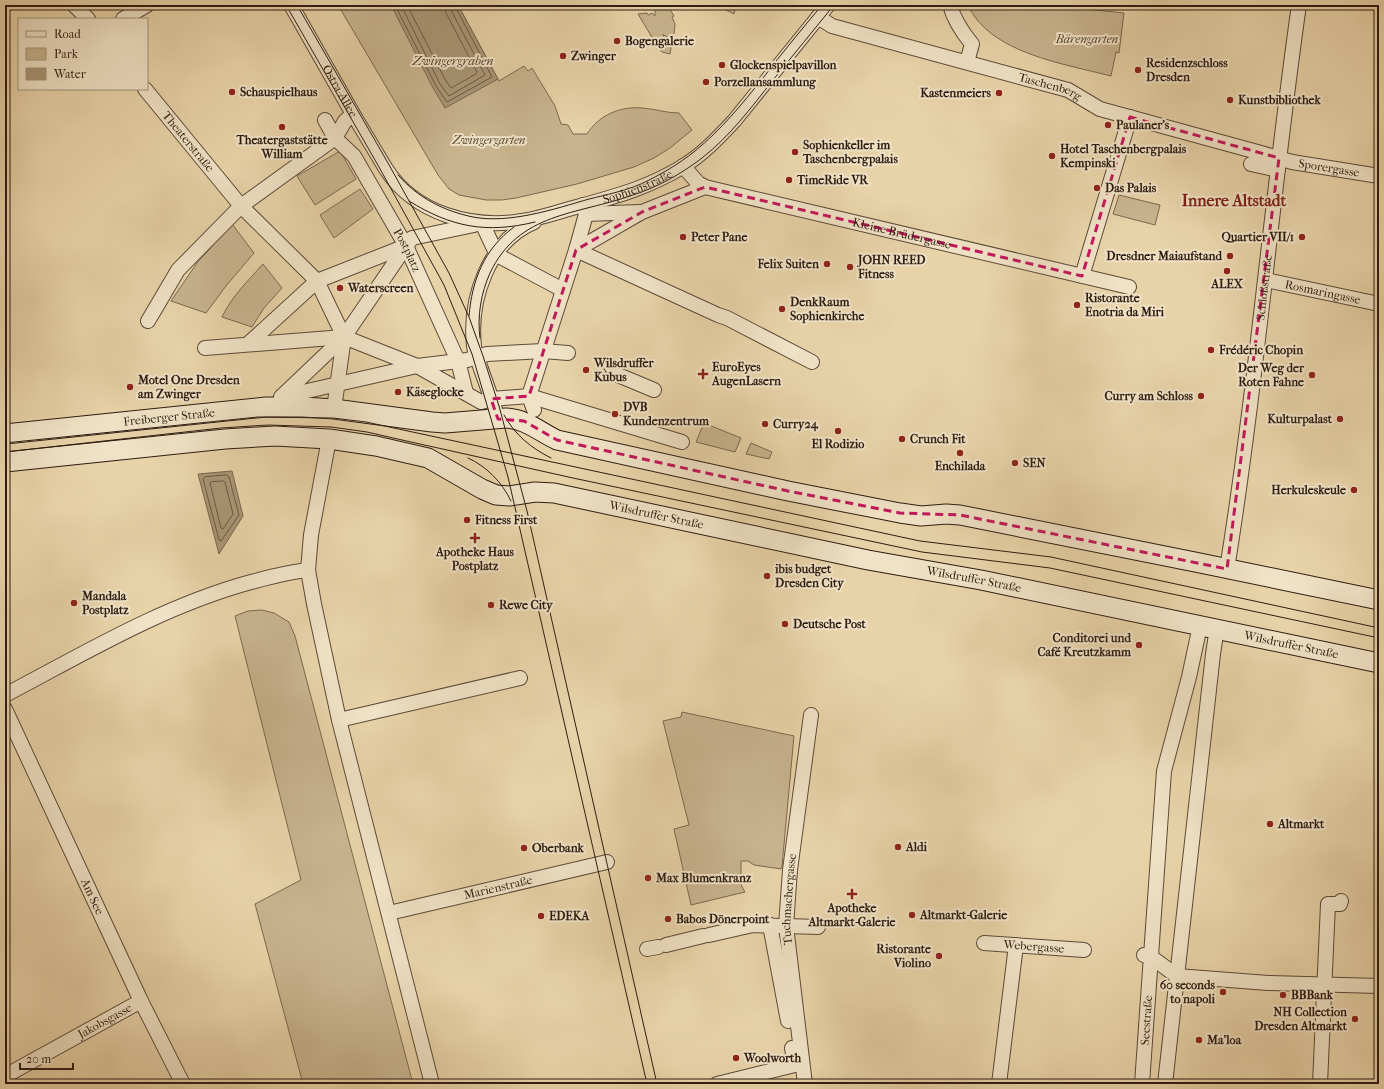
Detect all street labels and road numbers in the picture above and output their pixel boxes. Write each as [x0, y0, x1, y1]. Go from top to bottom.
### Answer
street label: Ostra-Allee [319, 62, 360, 120]
street label: Taschenberg [1017, 70, 1085, 104]
street label: Theaterstraße [159, 109, 217, 175]
street label: Sporergasse [1297, 156, 1361, 180]
street label: Sophienstraße [601, 167, 675, 206]
street label: Kleine Brüdergasse [851, 215, 953, 252]
street label: Postplatz [390, 226, 424, 275]
street label: Schloßstraße [1253, 254, 1275, 321]
street label: Rosmaringasse [1284, 277, 1362, 307]
street label: Freiberger Straße [123, 405, 216, 429]
street label: Wilsdruffer Straße [607, 498, 705, 532]
street label: Wilsdruffer Straße [925, 563, 1023, 595]
street label: Wilsdruffer Straße [1242, 628, 1340, 661]
street label: Tuchmachergasse [779, 853, 799, 946]
street label: Marienstraße [462, 873, 534, 902]
street label: Am See [78, 875, 107, 917]
street label: Webergasse [1002, 937, 1065, 956]
street label: Seestraße [1138, 995, 1155, 1046]
street label: Jakobsgasse [75, 1000, 134, 1042]

